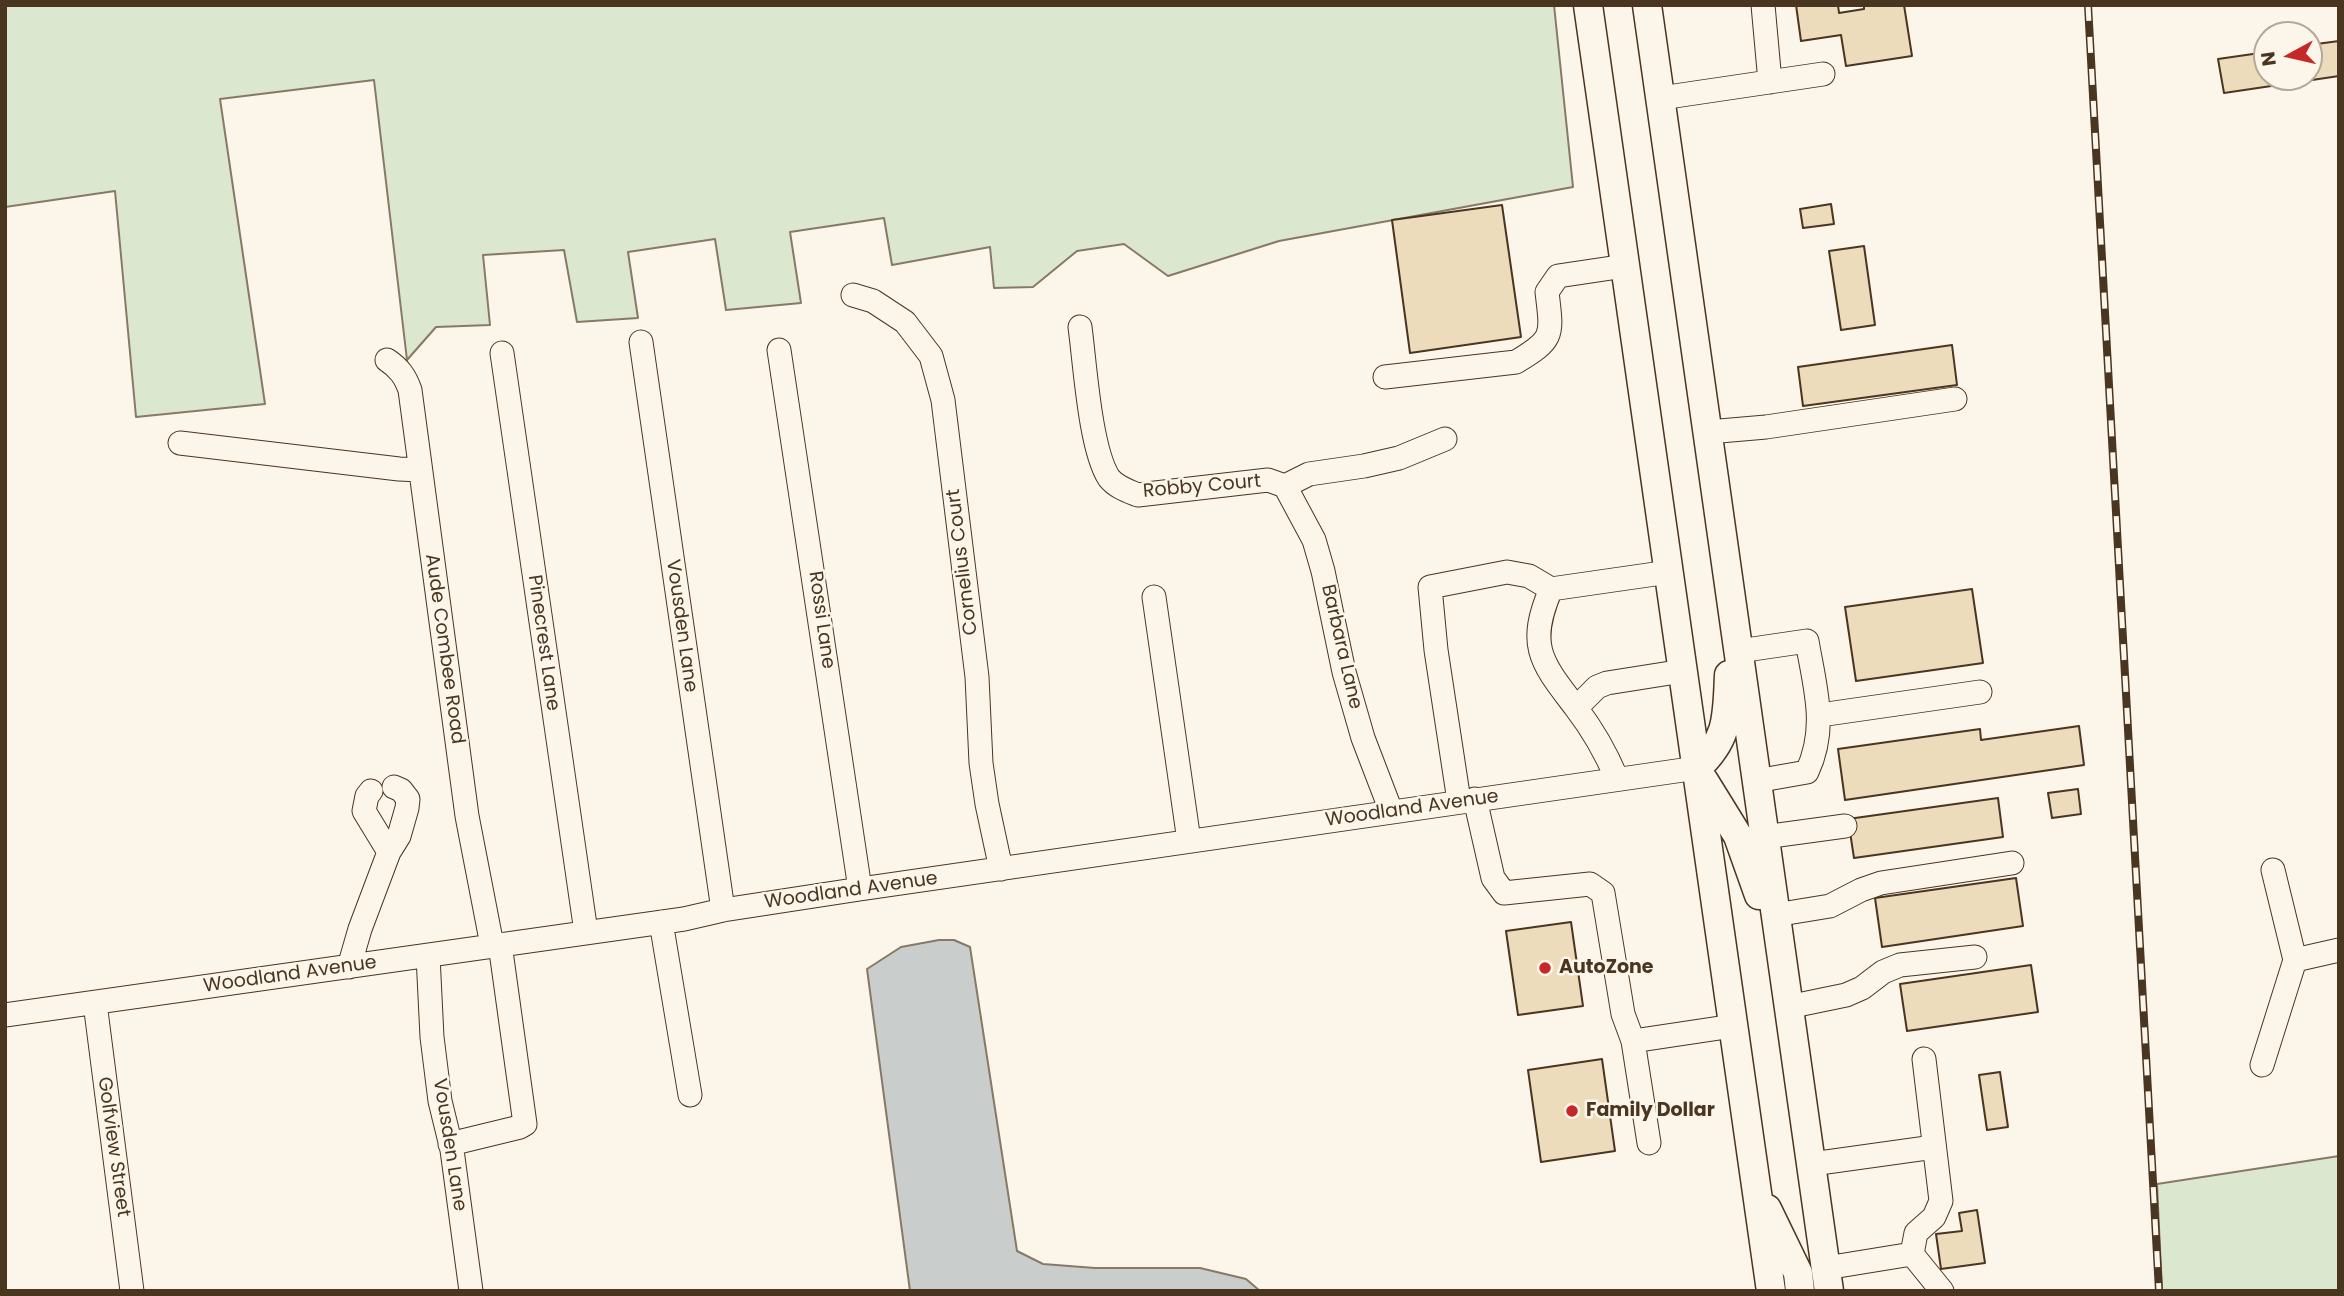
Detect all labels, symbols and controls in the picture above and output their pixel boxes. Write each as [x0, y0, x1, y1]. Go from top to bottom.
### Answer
north arrow [2253, 21, 2323, 91]
text: N [2254, 50, 2283, 68]
street label: Robby Court [1142, 470, 1262, 504]
street label: Cornelius Court [943, 487, 983, 637]
street label: Aude Combee Road [419, 552, 469, 746]
street label: Vousden Lane [660, 558, 702, 694]
street label: Rossi Lane [803, 570, 839, 670]
street label: Pinecrest Lane [522, 574, 564, 712]
street label: Barbara Lane [1316, 582, 1366, 712]
street label: Woodland Avenue [1324, 786, 1500, 832]
street label: Woodland Avenue [763, 868, 939, 914]
street label: Woodland Avenue [202, 952, 378, 998]
place label: AutoZone [1559, 957, 1654, 979]
marker: AutoZone [1537, 960, 1553, 976]
street label: Golfview Street [92, 1075, 134, 1219]
street label: Vousden Lane [427, 1077, 471, 1213]
place label: Family Dollar [1586, 1100, 1715, 1122]
marker: Family Dollar [1564, 1103, 1580, 1119]

